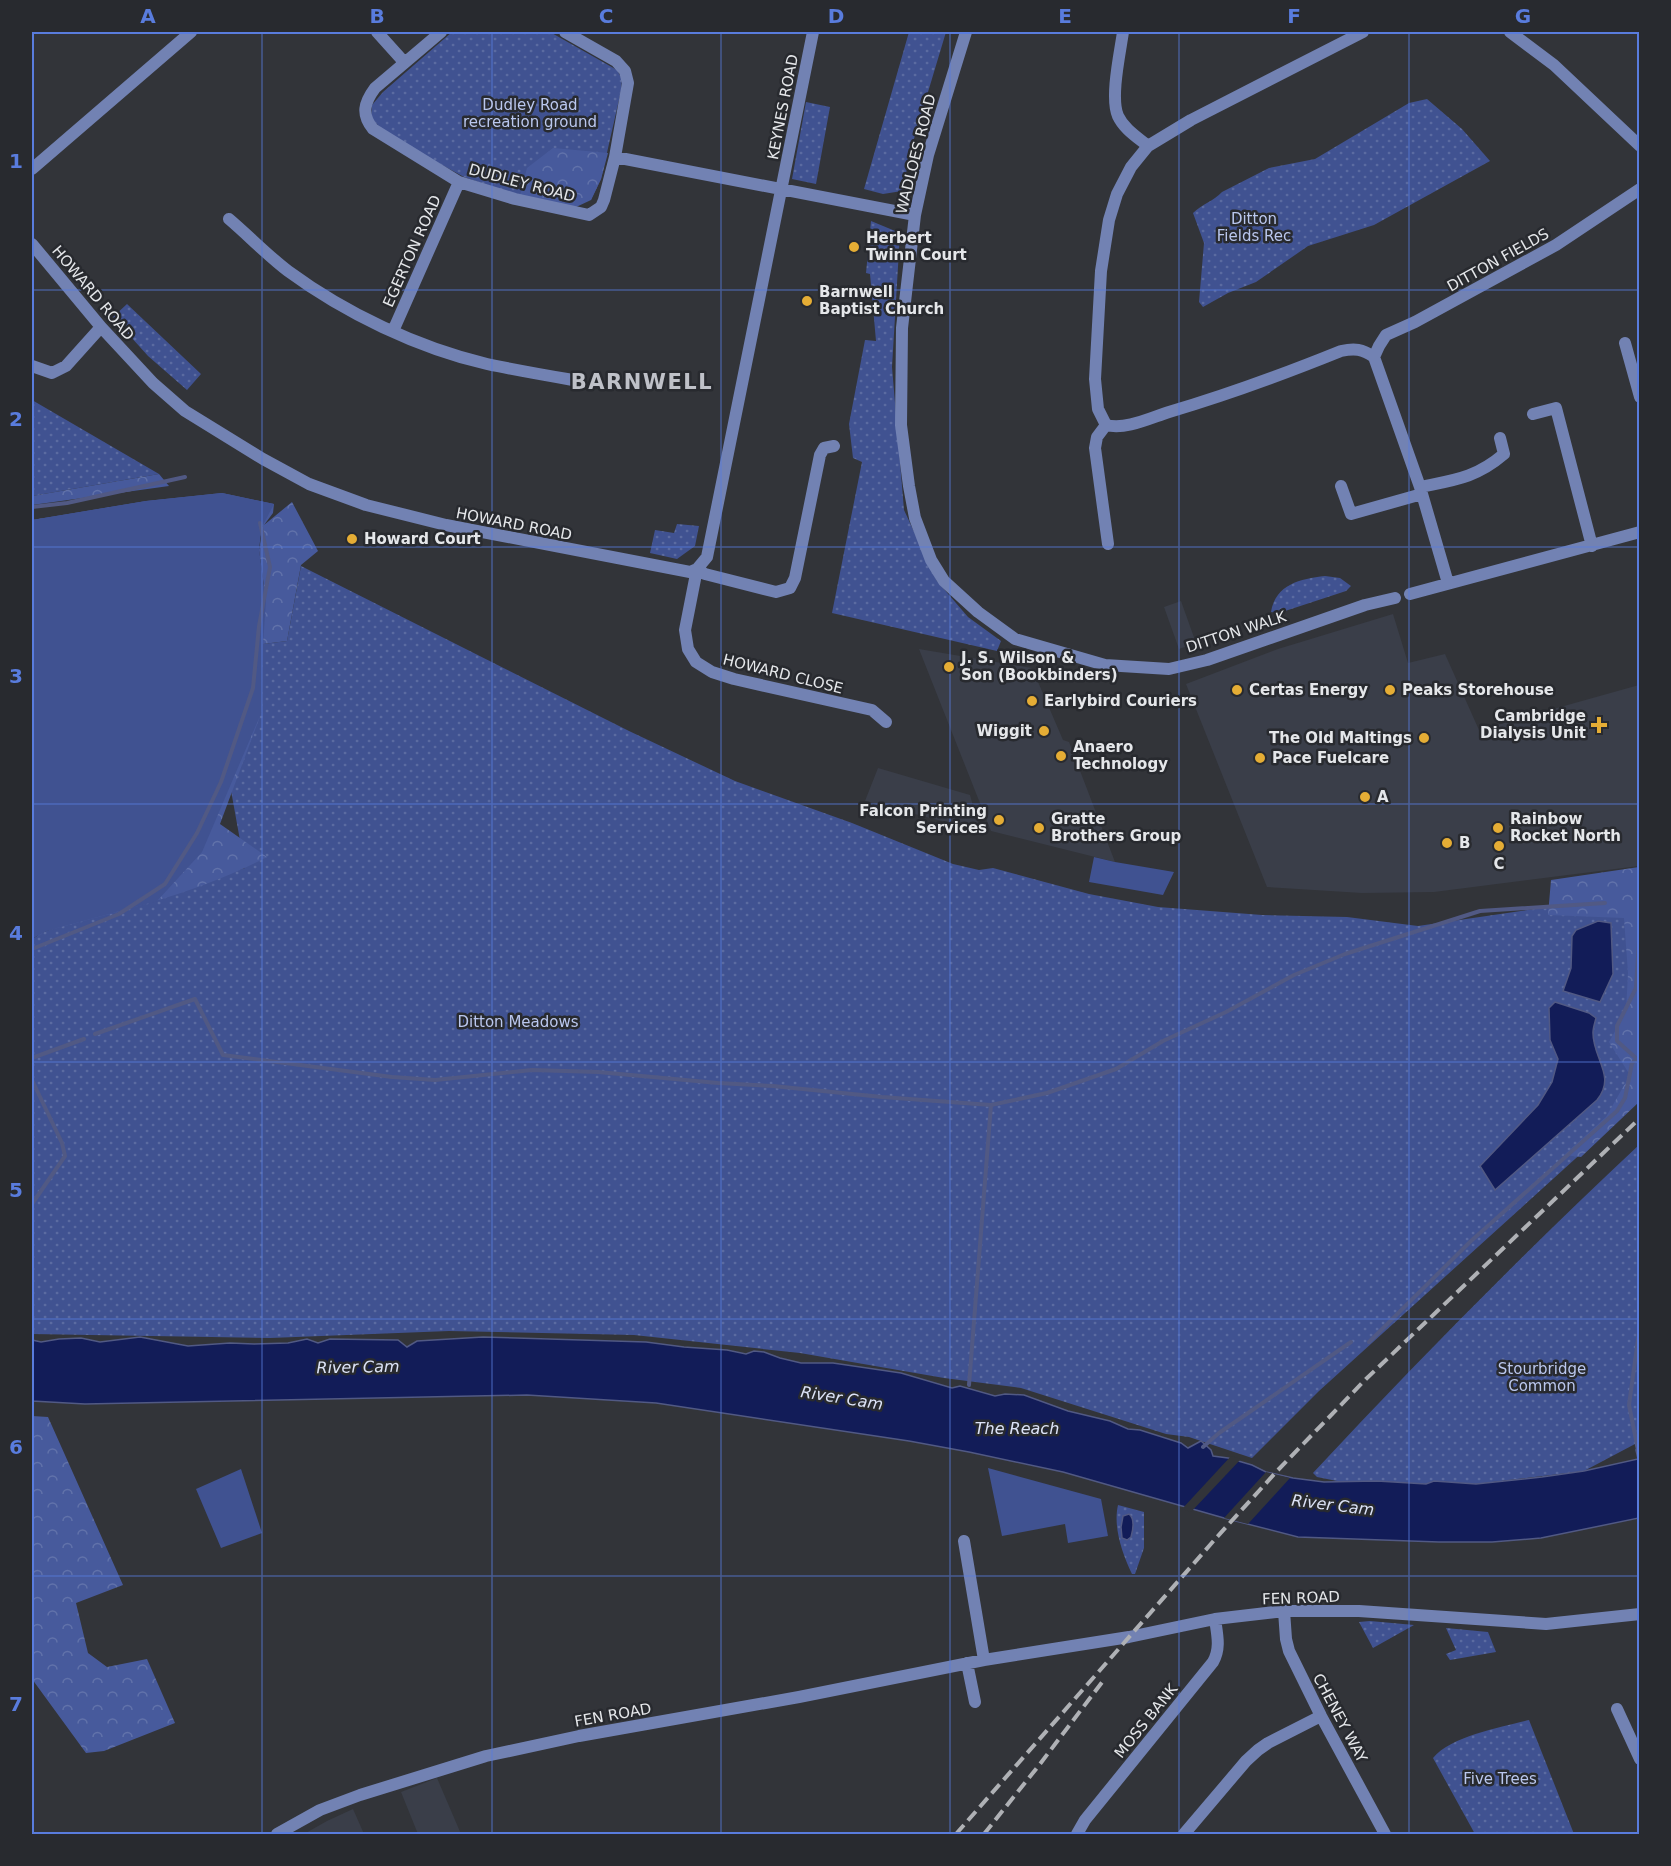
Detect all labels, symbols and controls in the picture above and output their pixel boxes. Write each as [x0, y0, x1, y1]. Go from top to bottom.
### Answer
text: A [140, 4, 156, 28]
text: B [369, 4, 385, 28]
text: C [599, 4, 613, 28]
text: D [828, 4, 844, 28]
text: E [1058, 4, 1072, 28]
text: F [1287, 4, 1301, 28]
text: G [1515, 4, 1531, 28]
street label: KEYNES ROAD [764, 53, 802, 161]
street label: WADLOES ROAD [892, 92, 940, 216]
park label: Dudley Road recreation ground [463, 96, 597, 131]
text: 1 [9, 149, 23, 173]
street label: DUDLEY ROAD [467, 160, 577, 206]
street label: EGERTON ROAD [379, 192, 445, 310]
park label: Ditton Fields Rec [1217, 210, 1291, 245]
street label: DITTON FIELDS [1444, 225, 1552, 295]
place label: Herbert Twinn Court [866, 229, 967, 264]
marker: Herbert Twinn Court [847, 240, 861, 254]
street label: HOWARD ROAD [48, 242, 138, 344]
place label: Barnwell Baptist Church [819, 283, 944, 318]
marker: Barnwell Baptist Church [800, 294, 814, 308]
district label: BARNWELL [571, 370, 713, 394]
text: 2 [9, 407, 23, 431]
street label: HOWARD ROAD [454, 504, 574, 544]
place label: Howard Court [364, 530, 481, 548]
marker: Howard Court [345, 532, 359, 546]
street label: DITTON WALK [1184, 607, 1289, 657]
place label: J. S. Wilson & Son (Bookbinders) [960, 649, 1118, 684]
street label: HOWARD CLOSE [721, 650, 845, 698]
marker: J. S. Wilson & Son (Bookbinders) [942, 660, 956, 674]
text: 3 [9, 664, 23, 688]
place label: Certas Energy [1249, 681, 1368, 699]
place label: Peaks Storehouse [1402, 681, 1554, 699]
marker: Certas Energy [1230, 683, 1244, 697]
marker: Peaks Storehouse [1383, 683, 1397, 697]
place label: Earlybird Couriers [1044, 692, 1197, 710]
marker: Earlybird Couriers [1025, 694, 1039, 708]
place label: Cambridge Dialysis Unit [1480, 707, 1586, 742]
marker: Cambridge Dialysis Unit [1590, 716, 1608, 734]
place label: Wiggit [977, 722, 1032, 740]
marker: Wiggit [1037, 724, 1051, 738]
place label: The Old Maltings [1269, 729, 1412, 747]
marker: The Old Maltings [1417, 731, 1431, 745]
place label: Anaero Technology [1073, 738, 1168, 773]
marker: Anaero Technology [1054, 749, 1068, 763]
place label: Pace Fuelcare [1272, 749, 1389, 767]
marker: Pace Fuelcare [1253, 751, 1267, 765]
place label: A [1377, 788, 1389, 806]
marker: A [1358, 790, 1372, 804]
place label: Falcon Printing Services [859, 802, 987, 837]
place label: Gratte Brothers Group [1051, 810, 1181, 845]
place label: Rainbow Rocket North [1510, 810, 1621, 845]
marker: Falcon Printing Services [992, 813, 1006, 827]
marker: Gratte Brothers Group [1032, 821, 1046, 835]
marker: Rainbow Rocket North [1491, 821, 1505, 835]
place label: B [1459, 834, 1470, 852]
marker: B [1440, 836, 1454, 850]
marker: C [1492, 839, 1506, 853]
place label: C [1493, 855, 1505, 873]
text: 4 [9, 921, 23, 945]
park label: Ditton Meadows [457, 1013, 579, 1031]
text: 5 [9, 1178, 23, 1202]
water label: River Cam [316, 1357, 400, 1377]
park label: Stourbridge Common [1498, 1360, 1586, 1395]
water label: River Cam [799, 1382, 885, 1414]
water label: The Reach [975, 1419, 1059, 1438]
text: 6 [9, 1435, 23, 1459]
water label: River Cam [1291, 1491, 1375, 1519]
street label: FEN ROAD [1262, 1588, 1340, 1608]
street label: CHENEY WAY [1309, 1670, 1371, 1766]
street label: MOSS BANK [1111, 1679, 1182, 1762]
text: 7 [9, 1692, 23, 1716]
street label: FEN ROAD [573, 1699, 653, 1731]
park label: Five Trees [1463, 1770, 1537, 1788]

